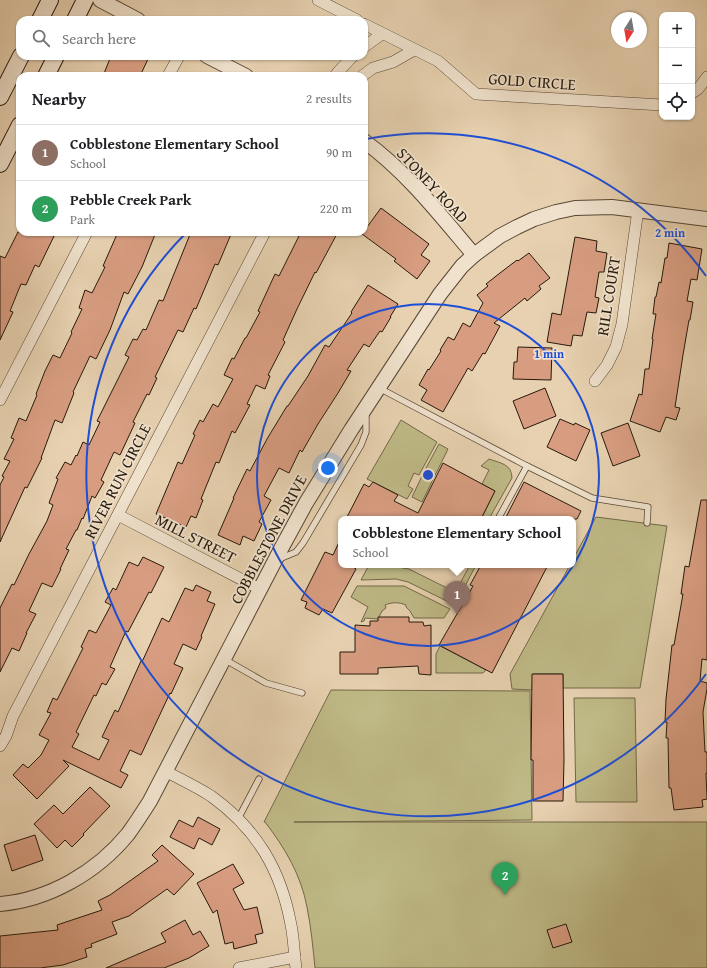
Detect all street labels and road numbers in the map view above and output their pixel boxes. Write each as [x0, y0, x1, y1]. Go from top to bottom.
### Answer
street label: GOLD CIRCLE [487, 66, 577, 96]
street label: STONEY ROAD [391, 142, 475, 229]
street label: RILL COURT [590, 255, 626, 337]
street label: RIVER RUN CIRCLE [78, 419, 156, 543]
street label: COBBLESTONE DRIVE [224, 470, 312, 608]
street label: MILL STREET [151, 507, 241, 569]

